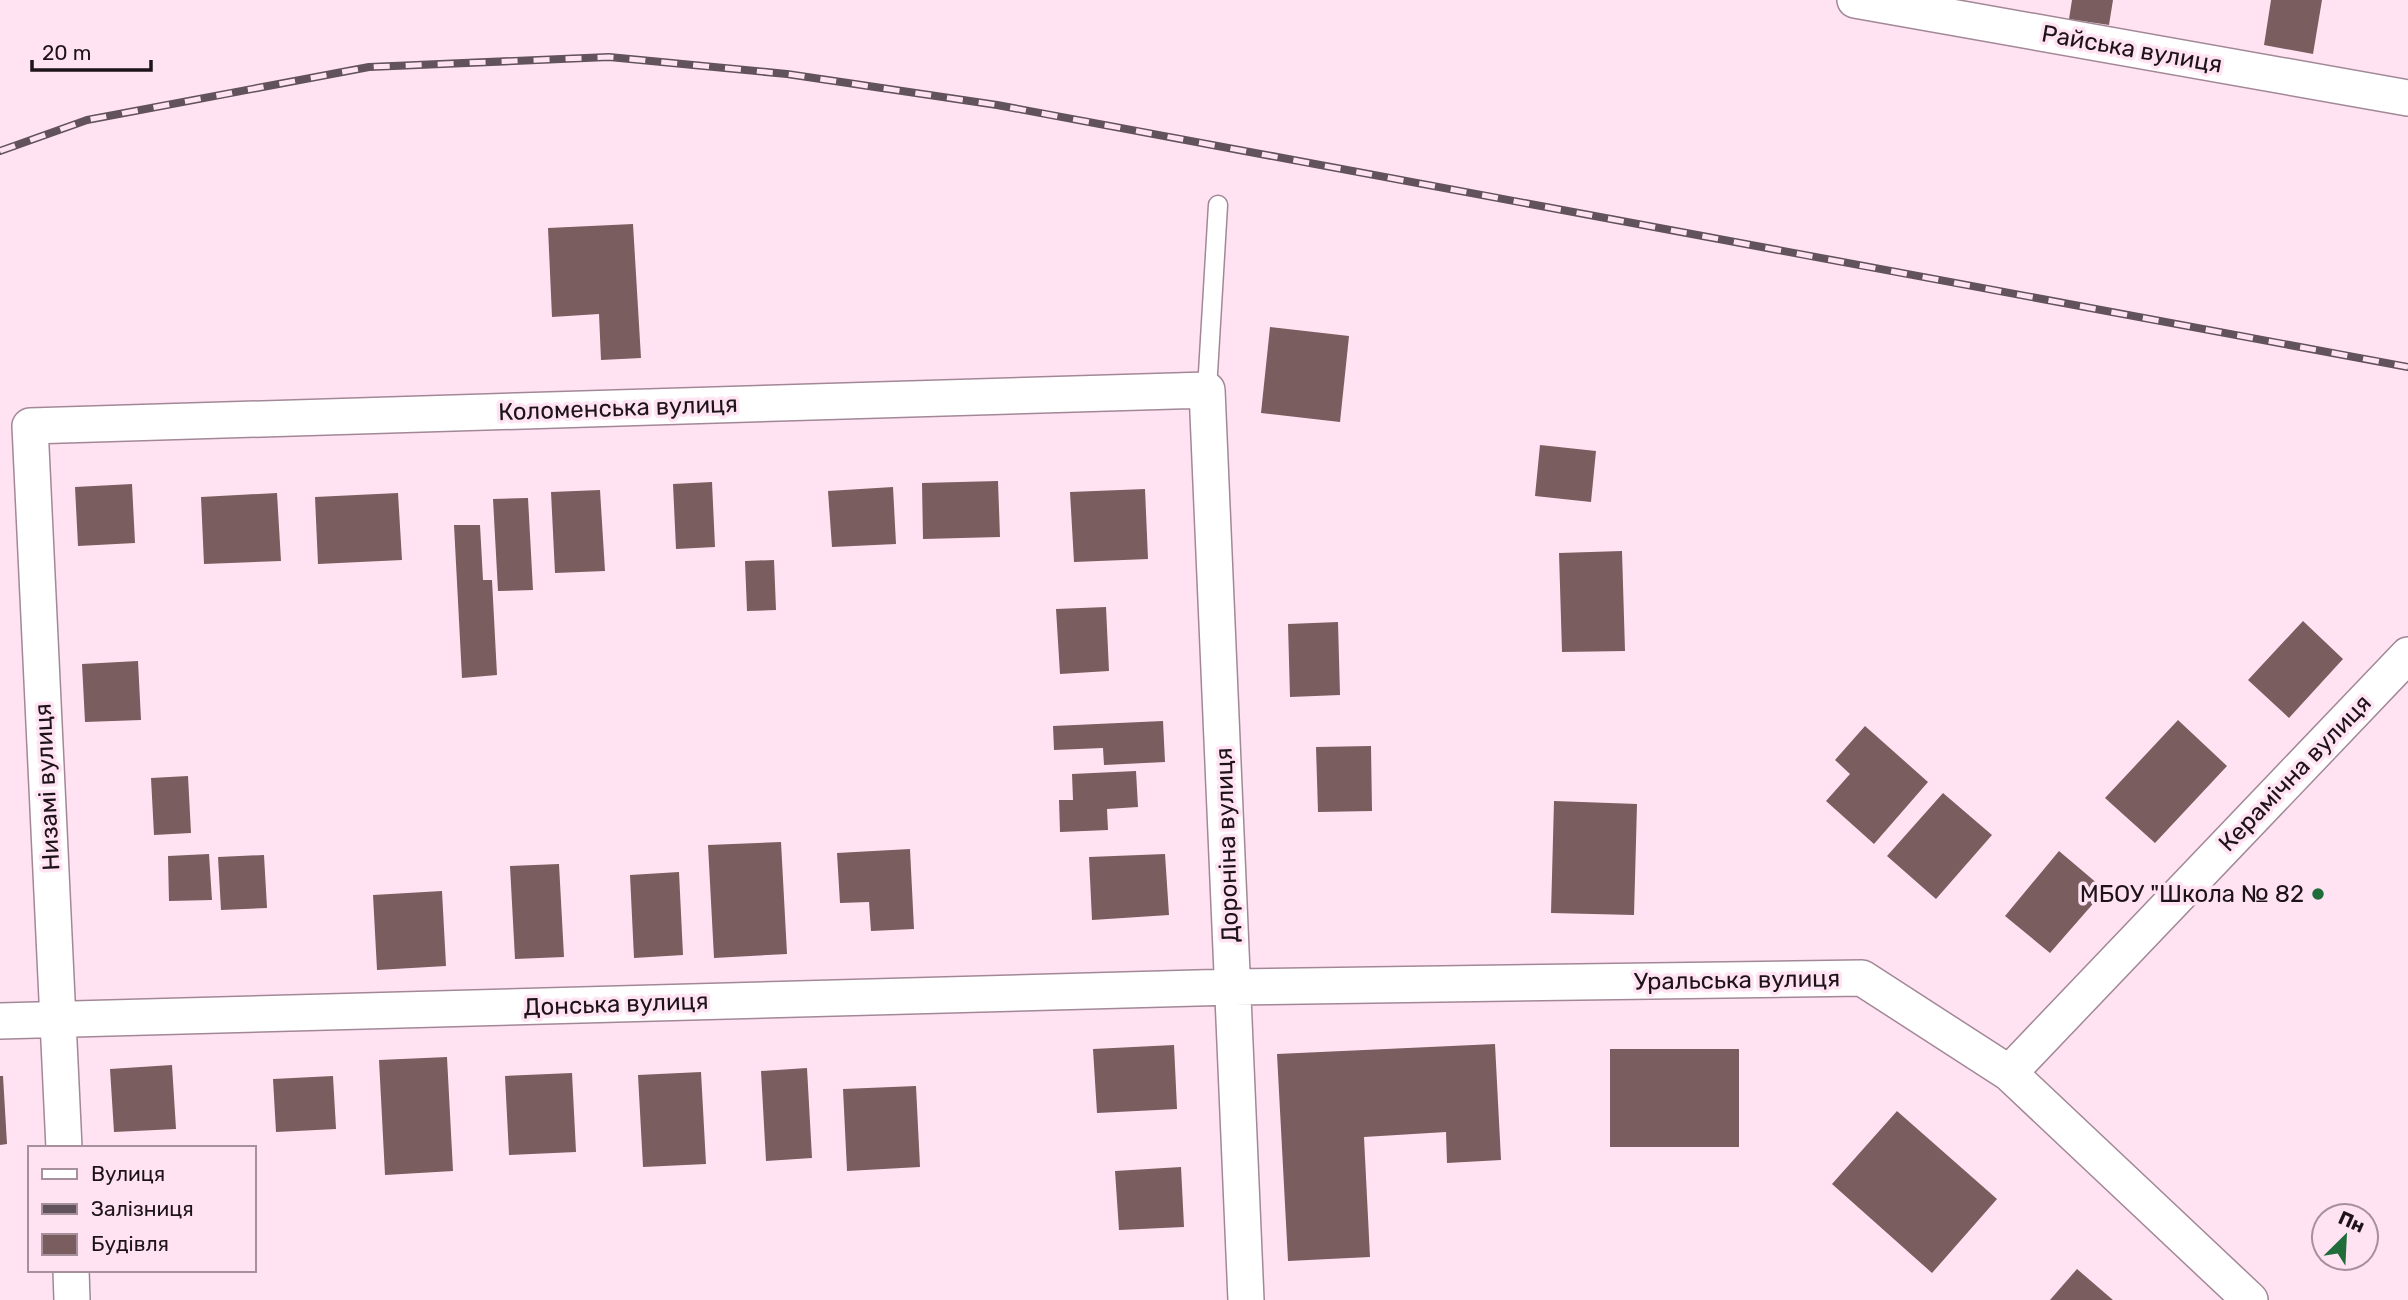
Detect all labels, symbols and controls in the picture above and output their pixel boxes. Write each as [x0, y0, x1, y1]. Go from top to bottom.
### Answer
street label: Райська вулиця [2040, 19, 2224, 79]
scale bar [32, 28, 150, 72]
text: 20 m [42, 40, 91, 65]
street label: Коломенська вулиця [498, 390, 738, 426]
street label: Керамічна вулиця [2213, 689, 2377, 857]
street label: Низамі вулиця [29, 703, 65, 871]
street label: Дороніна вулиця [1210, 747, 1244, 943]
place label: МБОУ "Школа № 82 [2080, 880, 2304, 908]
marker: МБОУ "Школа № 82 [2310, 886, 2326, 902]
street label: Уральська вулиця [1634, 964, 1840, 996]
street label: Донська вулиця [523, 987, 709, 1021]
legend [28, 1146, 256, 1272]
text: Вулиця [91, 1161, 165, 1186]
text: Залізниця [91, 1196, 194, 1221]
north arrow [2310, 1202, 2380, 1272]
text: Пн [2335, 1206, 2368, 1238]
text: Будівля [91, 1231, 169, 1256]

